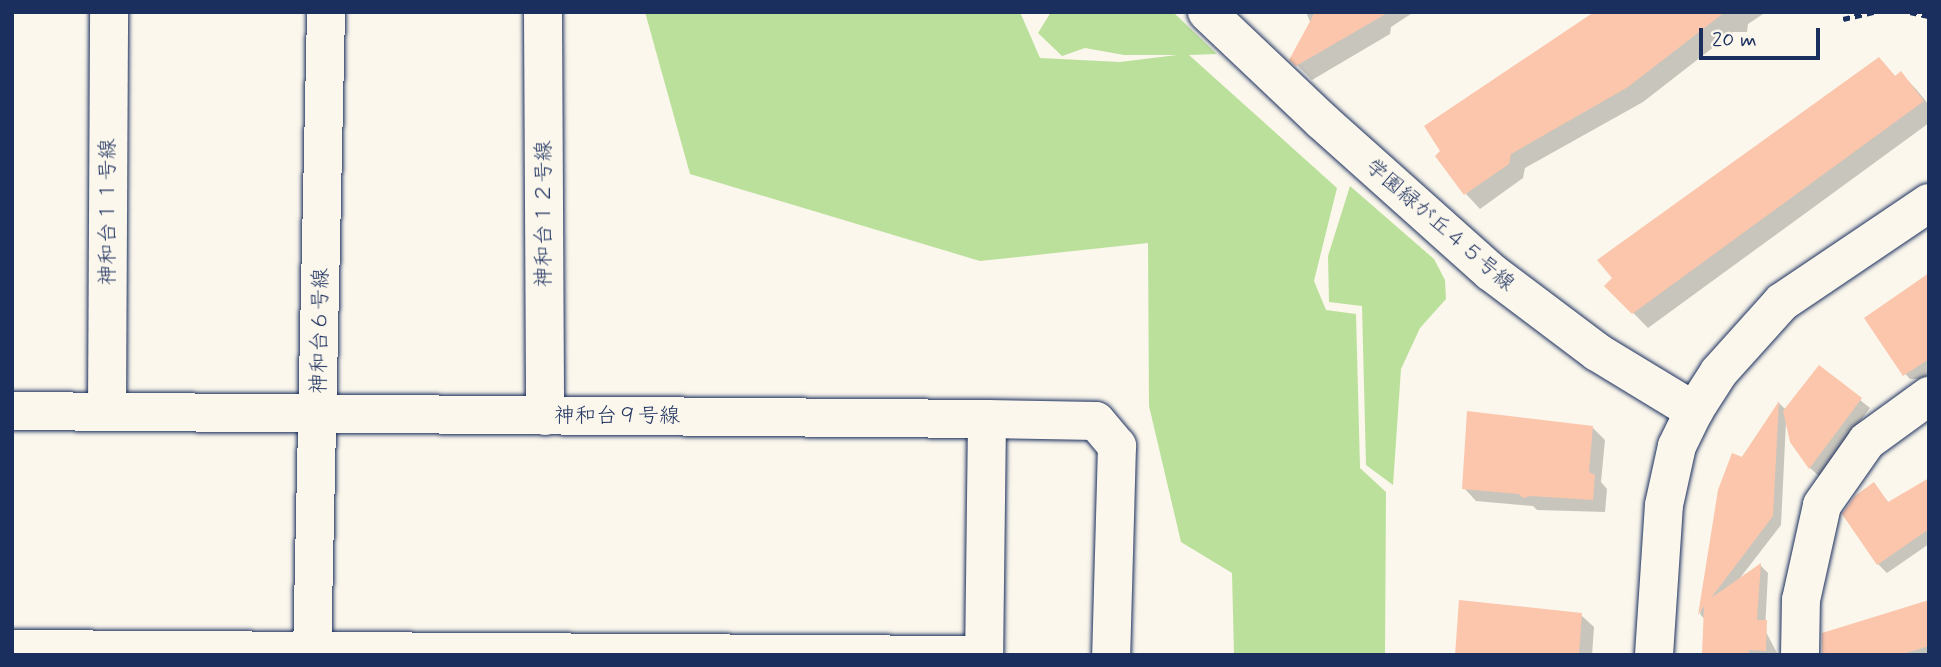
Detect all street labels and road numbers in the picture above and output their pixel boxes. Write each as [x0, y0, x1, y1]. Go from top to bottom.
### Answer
street label: 神和台１１号線 [95, 139, 121, 285]
street label: 神和台１２号線 [531, 141, 557, 287]
street label: 学園緑が丘４５号線 [1360, 153, 1520, 297]
street label: 神和台６号線 [306, 268, 334, 394]
street label: 神和台９号線 [554, 403, 680, 429]

